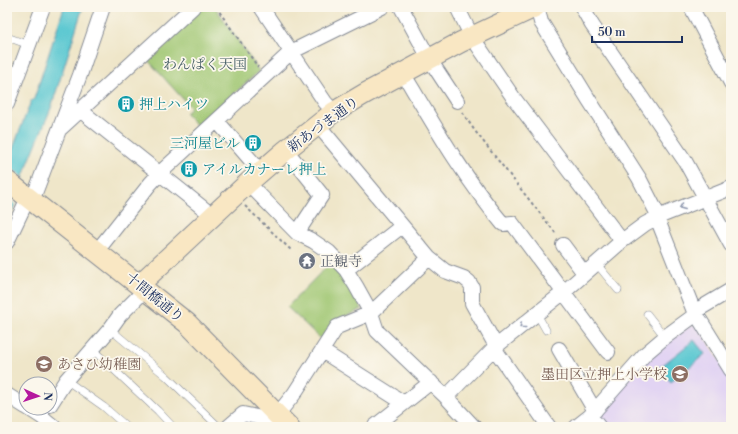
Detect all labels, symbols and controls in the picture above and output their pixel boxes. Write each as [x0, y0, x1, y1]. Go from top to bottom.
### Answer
scale bar [592, 18, 682, 44]
text: 50 m [598, 25, 626, 40]
park label: わんぱく天国 [163, 56, 247, 74]
street label: 新あづま通り [284, 93, 363, 157]
building icon: 押上ハイツ [116, 94, 136, 114]
place label: 押上ハイツ [139, 96, 209, 114]
building icon: 三河屋ビル [243, 133, 263, 153]
place label: 三河屋ビル [170, 135, 240, 153]
building icon: アイルカナーレ押上 [179, 159, 199, 179]
place label: アイルカナーレ押上 [202, 161, 326, 179]
one-way arrow [678, 203, 685, 211]
temple icon: 正観寺 [297, 251, 317, 271]
place label: 正観寺 [320, 253, 362, 271]
street label: 十間橋通り [122, 269, 187, 327]
one-way arrow [519, 321, 526, 328]
school or university icon: あさひ幼稚園 [34, 354, 54, 374]
place label: あさひ幼稚園 [57, 356, 141, 374]
school or university icon: 墨田区立押上小学校 [670, 364, 690, 384]
place label: 墨田区立押上小学校 [541, 366, 667, 384]
north arrow [18, 376, 58, 416]
text: N [40, 392, 54, 401]

